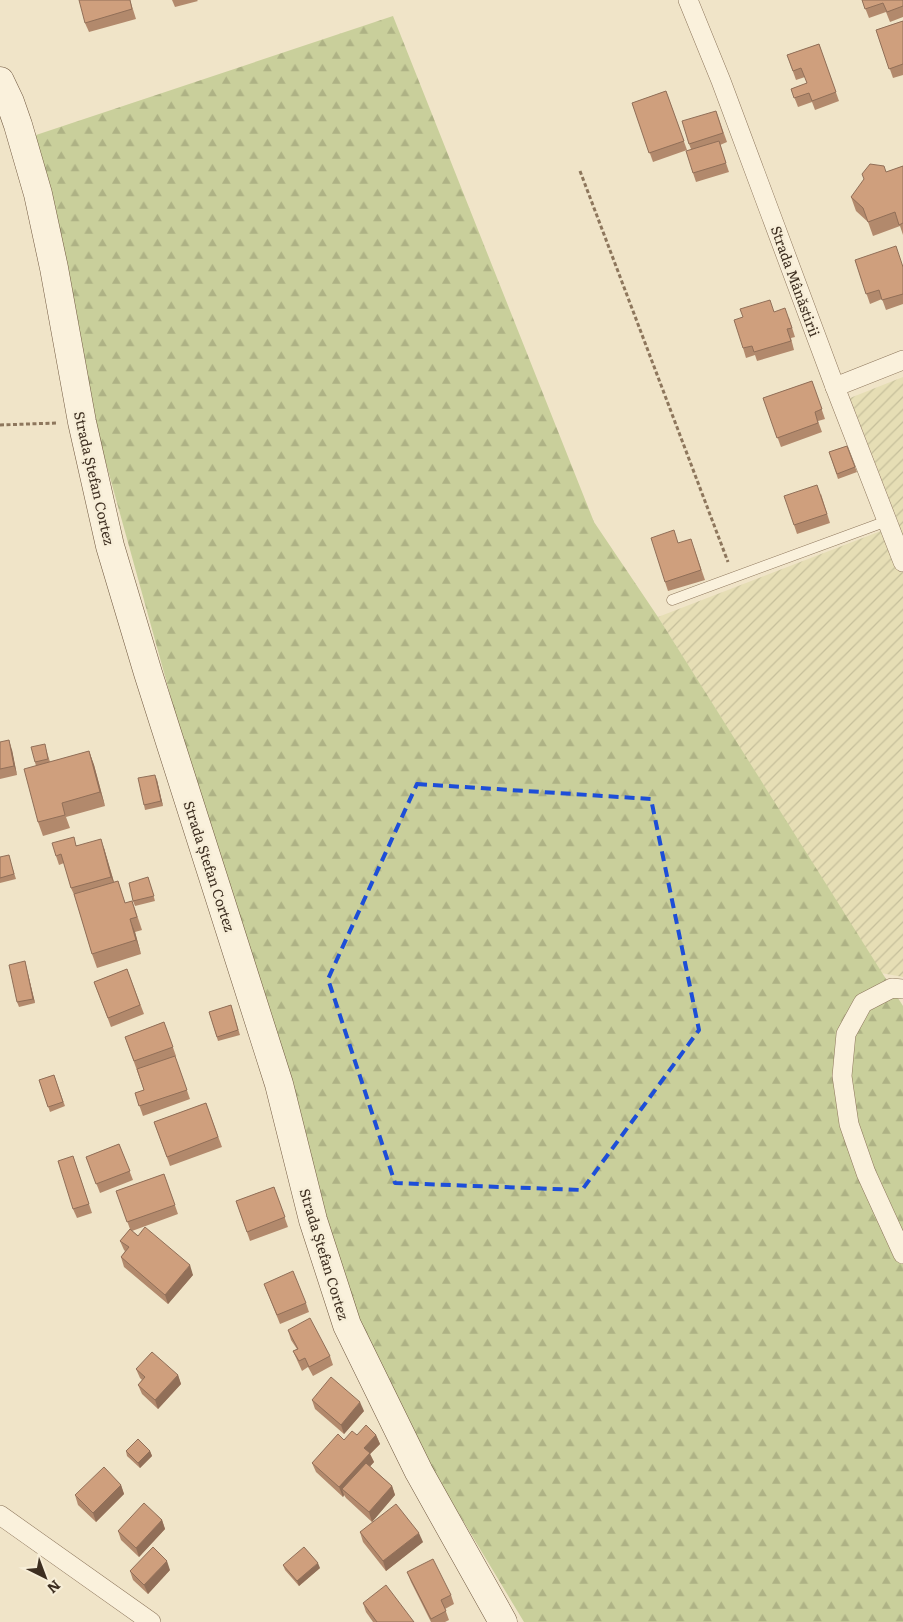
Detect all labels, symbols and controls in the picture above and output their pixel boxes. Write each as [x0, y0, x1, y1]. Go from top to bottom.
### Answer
street label: Strada Mânăstirii [767, 223, 826, 340]
street label: Strada Ștefan Cortez [70, 409, 120, 547]
street label: Strada Ștefan Cortez [179, 798, 241, 934]
street label: Strada Ștefan Cortez [295, 1186, 355, 1322]
north arrow [20, 1552, 70, 1602]
text: N [43, 1576, 65, 1599]

